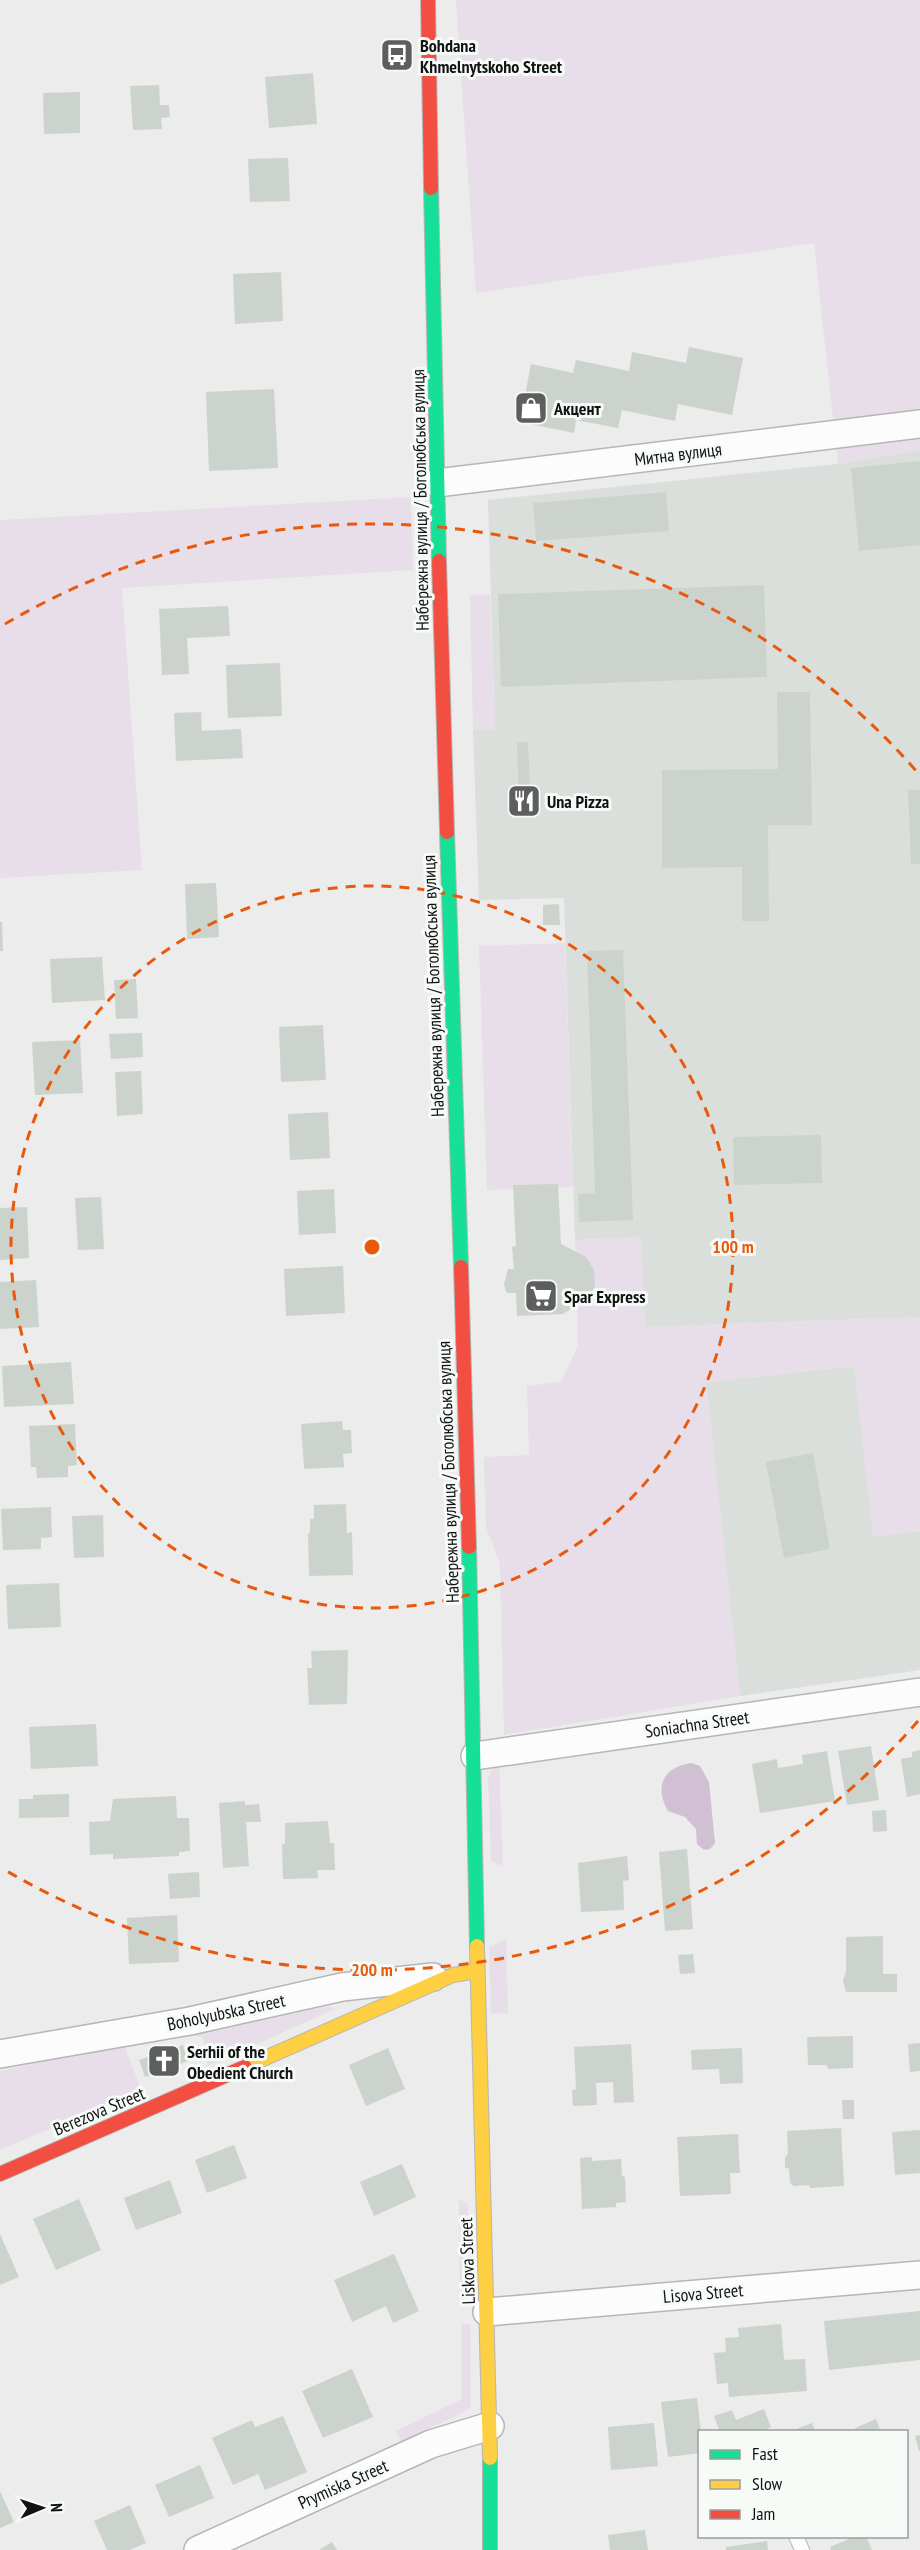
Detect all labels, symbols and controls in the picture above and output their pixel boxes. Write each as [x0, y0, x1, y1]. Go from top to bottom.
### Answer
place label: Bohdana Khmelnytskoho Street [420, 34, 563, 78]
bus stop icon: Bohdana Khmelnytskoho Street [379, 37, 415, 73]
street label: Набережна вулиця / Боголюбська вулиця [406, 369, 434, 631]
shop icon: Акцент [513, 390, 549, 426]
place label: Акцент [553, 397, 601, 420]
street label: Митна вулиця [633, 437, 723, 471]
restaurant icon: Una Pizza [506, 783, 542, 819]
place label: Una Pizza [547, 790, 609, 813]
street label: Набережна вулиця / Боголюбська вулиця [417, 855, 449, 1117]
text: 100 m [712, 1235, 754, 1258]
centre of rings [362, 1237, 382, 1257]
supermarket icon: Spar Express [523, 1278, 559, 1314]
place label: Spar Express [564, 1285, 646, 1308]
street label: Набережна вулиця / Боголюбська вулиця [432, 1341, 464, 1603]
street label: Soniachna Street [643, 1705, 751, 1743]
text: 200 m [351, 1958, 393, 1981]
street label: Boholyubska Street [165, 1988, 287, 2036]
place label: Serhii of the Obedient Church [187, 2040, 293, 2084]
church icon: Serhii of the Obedient Church [146, 2043, 182, 2079]
street label: Berezova Street [50, 2081, 148, 2141]
street label: Liskova Street [454, 2217, 480, 2305]
street label: Lisova Street [662, 2278, 744, 2308]
legend [698, 2430, 908, 2538]
text: Fast [752, 2442, 778, 2465]
street label: Prymiska Street [294, 2454, 392, 2514]
text: Slow [752, 2472, 783, 2495]
north arrow [12, 2478, 72, 2538]
text: Jam [751, 2502, 775, 2525]
text: N [47, 2503, 67, 2512]

